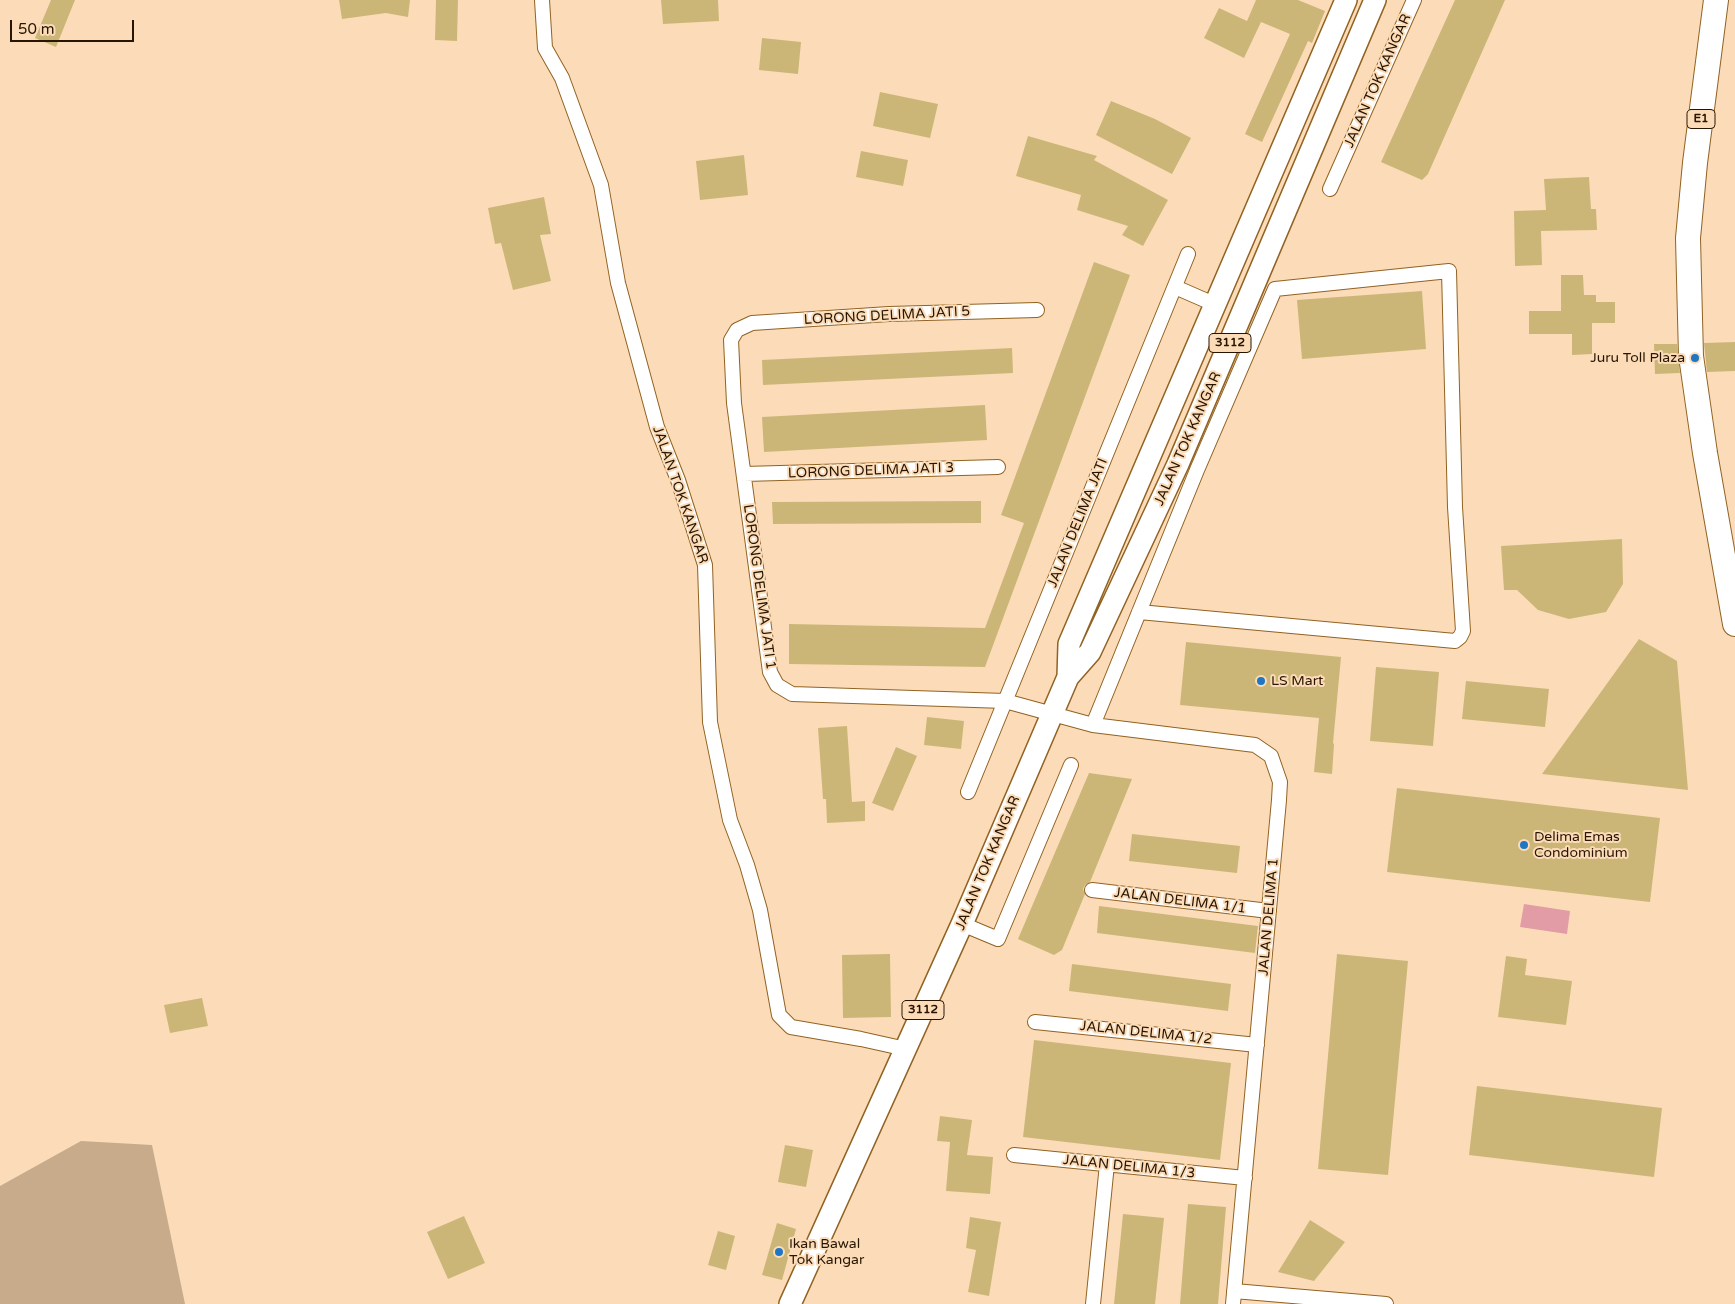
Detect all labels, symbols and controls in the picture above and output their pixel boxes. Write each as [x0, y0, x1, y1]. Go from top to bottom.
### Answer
scale bar [12, 10, 136, 42]
street label: JALAN TOK KANGAR [1341, 12, 1415, 150]
text: 50 m [18, 20, 55, 38]
road number: E1 [1687, 110, 1715, 128]
street label: LORONG DELIMA JATI 5 [803, 303, 971, 329]
road number: 3112 [1209, 333, 1251, 352]
place label: Juru Toll Plaza [1590, 350, 1685, 366]
marker: Juru Toll Plaza [1689, 352, 1701, 364]
street label: JALAN TOK KANGAR [1151, 370, 1225, 508]
street label: JALAN TOK KANGAR [649, 424, 711, 566]
street label: JALAN DELIMA JATI [1044, 456, 1112, 590]
street label: LORONG DELIMA JATI 3 [788, 460, 954, 482]
street label: LORONG DELIMA JATI 1 [739, 503, 779, 671]
place label: LS Mart [1271, 673, 1323, 689]
marker: LS Mart [1255, 675, 1267, 687]
street label: JALAN TOK KANGAR [952, 793, 1024, 933]
place label: Delima Emas Condominium [1534, 829, 1628, 862]
marker: Delima Emas Condominium [1518, 839, 1530, 851]
street label: JALAN DELIMA 1 [1255, 858, 1283, 976]
street label: JALAN DELIMA 1/1 [1113, 885, 1247, 917]
road number: 3112 [902, 1000, 944, 1020]
street label: JALAN DELIMA 1/2 [1079, 1018, 1213, 1048]
street label: JALAN DELIMA 1/3 [1062, 1152, 1196, 1182]
place label: Ikan Bawal Tok Kangar [789, 1236, 864, 1268]
marker: Ikan Bawal Tok Kangar [773, 1246, 785, 1258]

